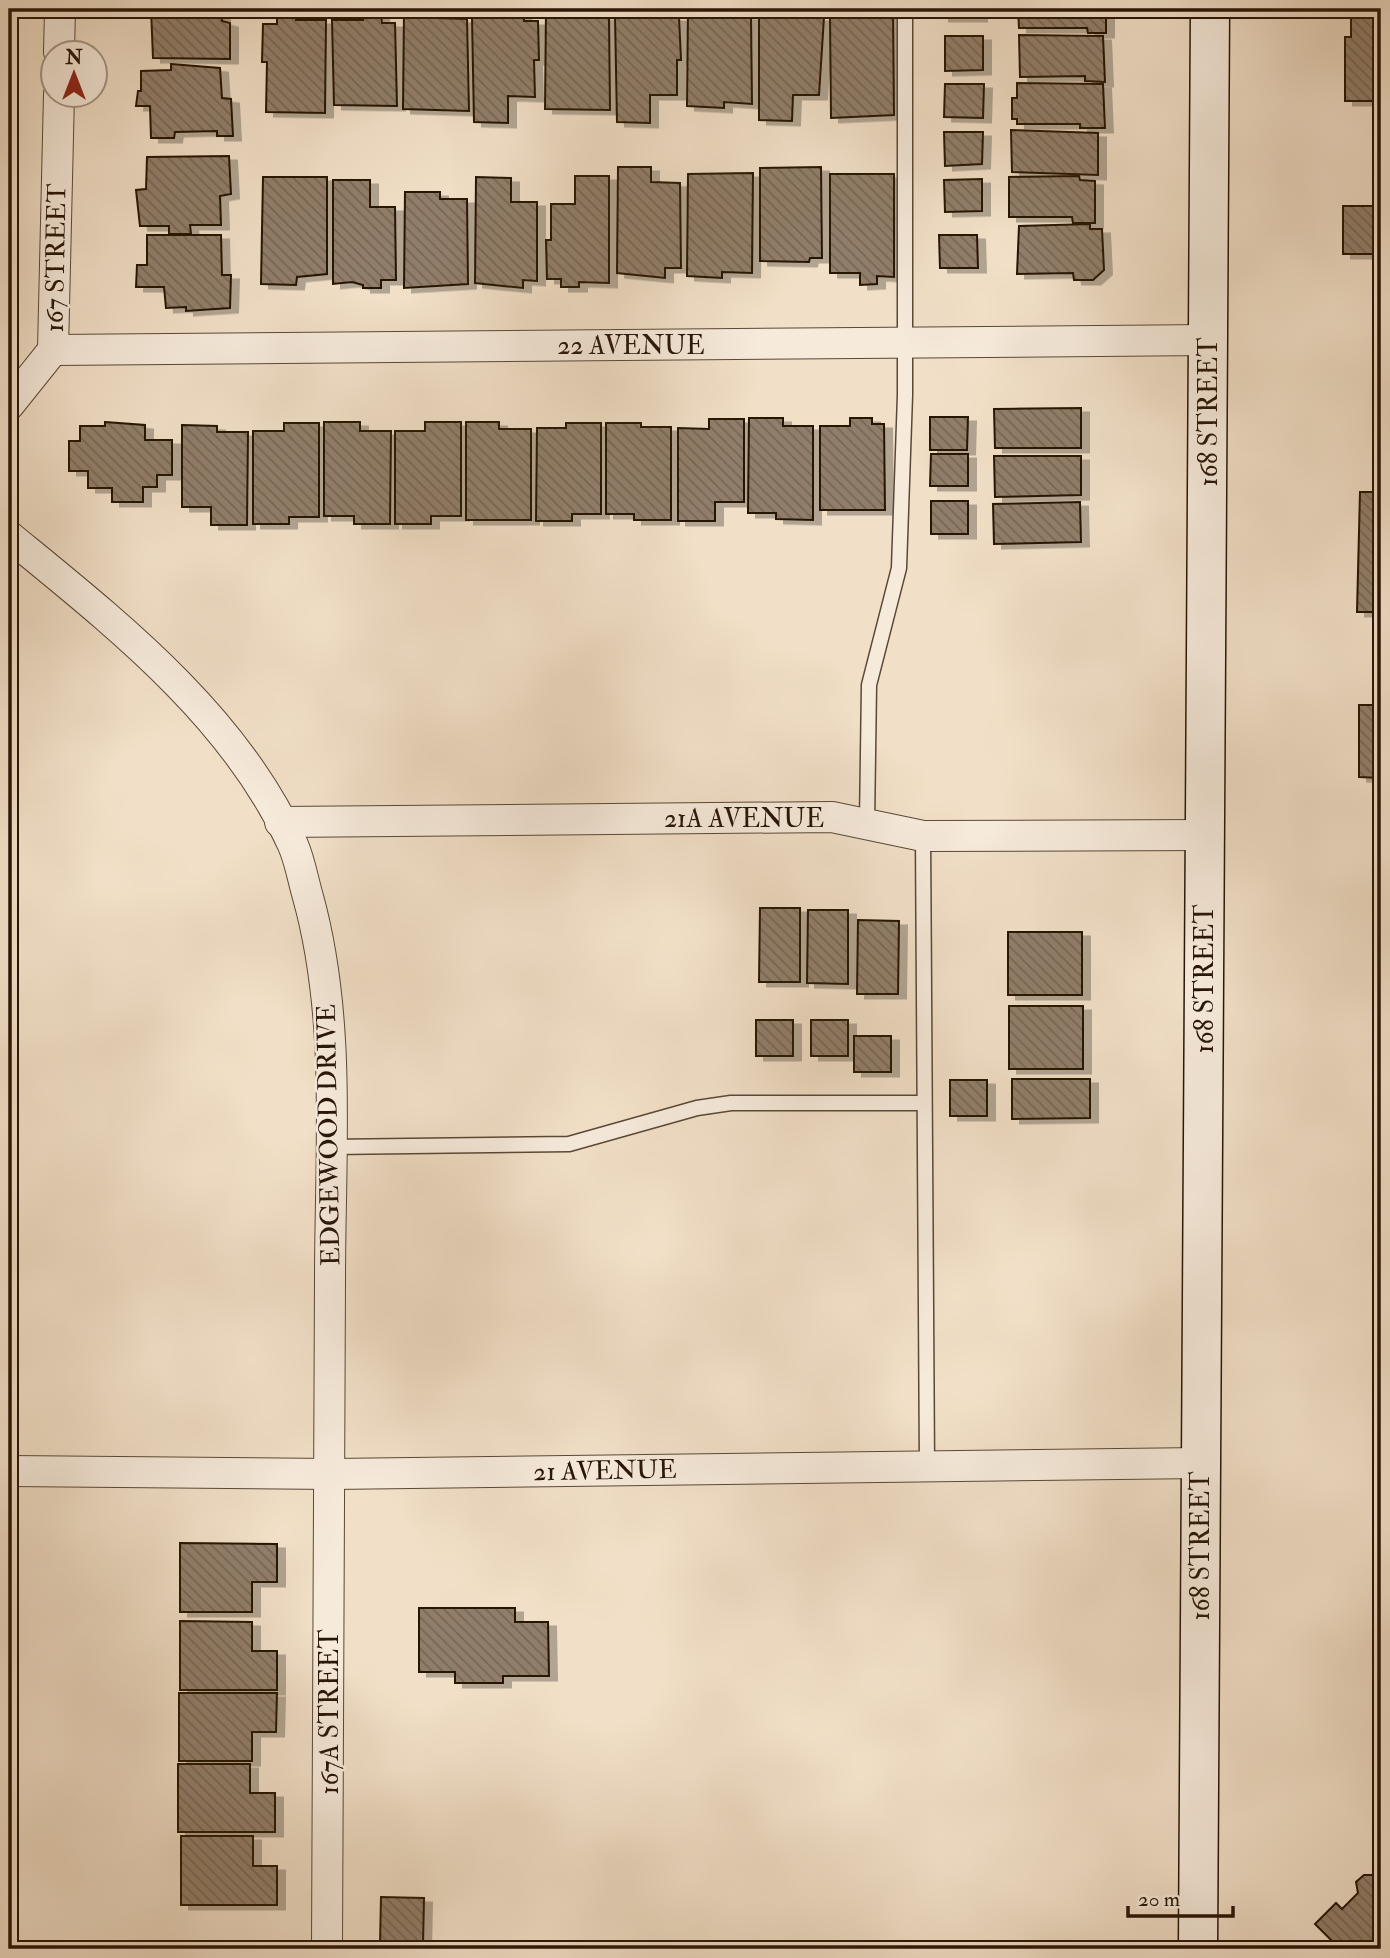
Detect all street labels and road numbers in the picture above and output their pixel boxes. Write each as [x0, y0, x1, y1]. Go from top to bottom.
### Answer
street label: 167 STREET [39, 183, 73, 333]
street label: 22 AVENUE [557, 330, 705, 362]
street label: 168 STREET [1193, 337, 1225, 487]
street label: 21A AVENUE [664, 803, 824, 835]
street label: 168 STREET [1189, 904, 1221, 1054]
street label: EDGEWOOD DRIVE [311, 1004, 347, 1266]
street label: 21 AVENUE [533, 1454, 677, 1488]
street label: 168 STREET [1185, 1471, 1217, 1621]
street label: 167A STREET [314, 1629, 346, 1795]

